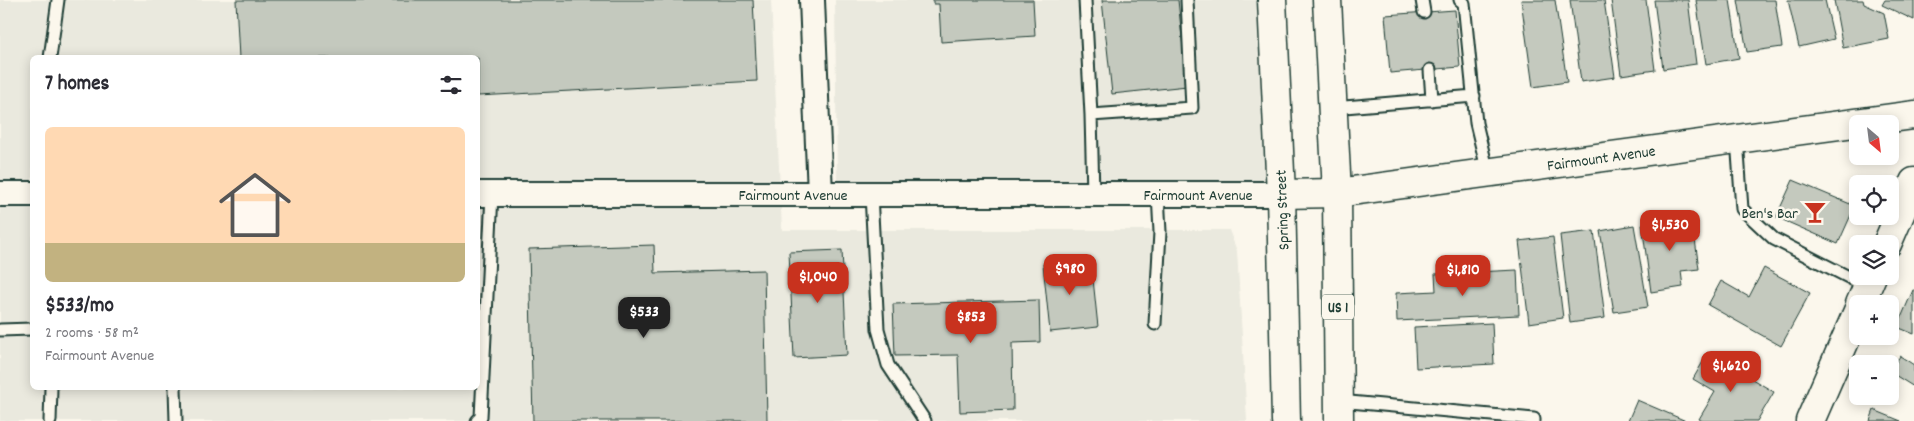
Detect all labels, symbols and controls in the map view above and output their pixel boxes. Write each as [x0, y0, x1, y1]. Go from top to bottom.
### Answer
text: 7 homes [45, 70, 109, 100]
icon: filters [437, 71, 465, 99]
north arrow [1849, 115, 1899, 165]
map controls [1849, 115, 1899, 405]
street label: Fairmount Avenue [1546, 140, 1657, 178]
icon: home [210, 160, 300, 250]
street label: Spring Street [1271, 169, 1296, 250]
button: locate [1849, 175, 1899, 225]
street label: Fairmount Avenue [738, 185, 848, 208]
street label: Fairmount Avenue [1143, 185, 1253, 208]
bar icon: Ben's Bar [1802, 199, 1828, 225]
place label: Ben's Bar [1741, 203, 1798, 226]
pin: $1,530 [1629, 210, 1711, 252]
text: $1,530 [1651, 214, 1689, 237]
button: layers [1849, 235, 1899, 285]
pin: $980 [1040, 254, 1100, 296]
pin: $1,810 [1422, 254, 1504, 297]
text: $980 [1055, 258, 1085, 281]
text: $1,810 [1446, 259, 1480, 282]
pin: $1,040 [777, 262, 859, 304]
text: $1,040 [799, 266, 837, 289]
text: $533/mo [45, 292, 114, 322]
road number: US 1 [1322, 294, 1354, 320]
button: + [1849, 295, 1899, 345]
pin: $533 [614, 296, 674, 339]
text: $533 [629, 301, 659, 324]
pin: $853 [941, 302, 1001, 344]
text: $853 [956, 306, 986, 329]
text: 2 rooms · 58 m² [45, 322, 139, 345]
text: Fairmount Avenue [45, 345, 154, 368]
pin: $1,620 [1690, 350, 1772, 393]
text: $1,620 [1712, 355, 1750, 378]
button: − [1849, 355, 1899, 405]

